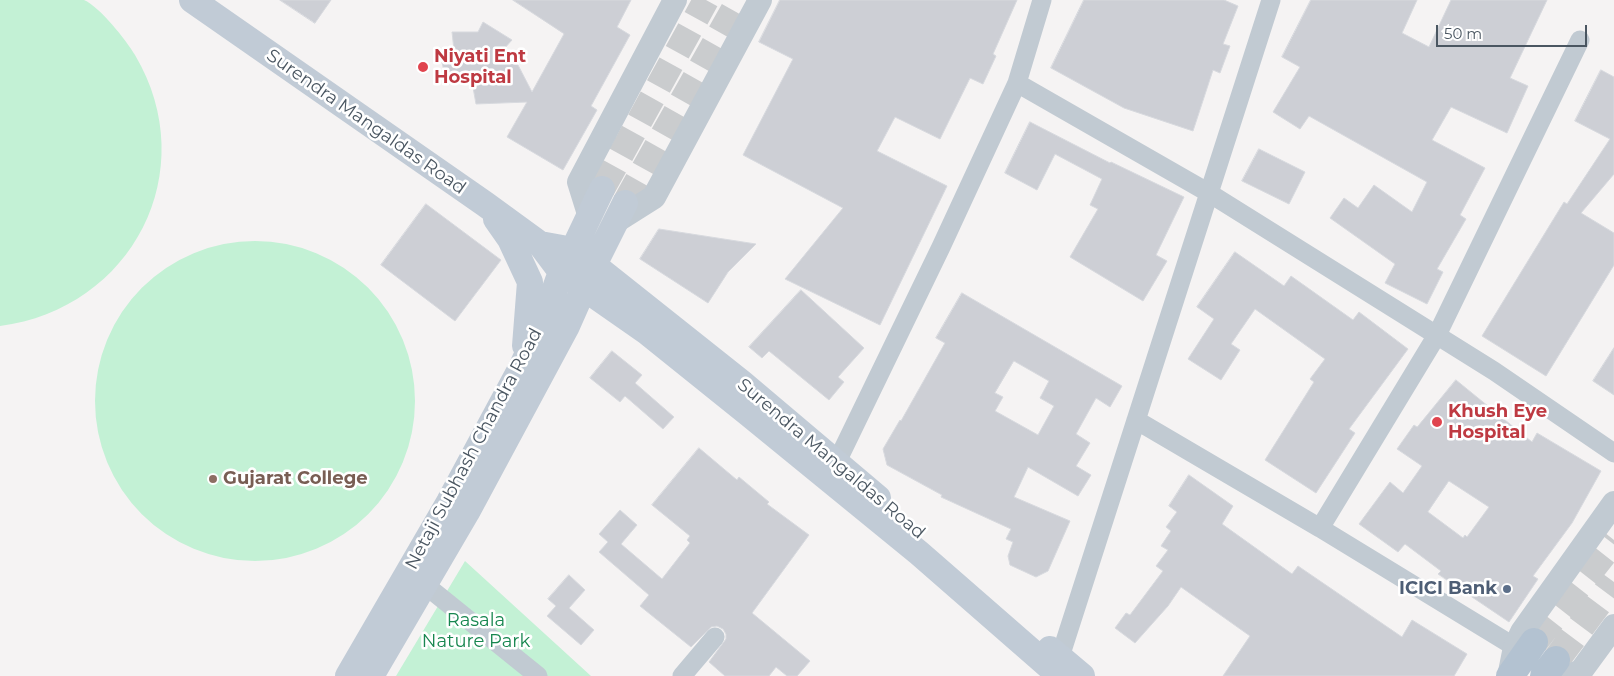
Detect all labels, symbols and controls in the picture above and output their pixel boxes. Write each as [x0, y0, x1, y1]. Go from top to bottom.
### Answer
scale bar [1439, 15, 1590, 47]
text: 50 m [1444, 24, 1482, 43]
street label: Surendra Mangaldas Road [262, 45, 470, 199]
place label: Niyati Ent Hospital [434, 46, 526, 88]
marker: Niyati Ent Hospital [416, 60, 430, 74]
street label: Netaji Subhash Chandra Road [401, 325, 547, 573]
street label: Surendra Mangaldas Road [733, 374, 929, 544]
place label: Khush Eye Hospital [1448, 401, 1547, 444]
marker: Khush Eye Hospital [1430, 415, 1444, 429]
place label: Gujarat College [223, 468, 368, 490]
marker: Gujarat College [207, 473, 219, 485]
place label: ICICI Bank [1399, 578, 1497, 600]
marker: ICICI Bank [1501, 583, 1513, 595]
park label: Rasala Nature Park [422, 610, 530, 652]

